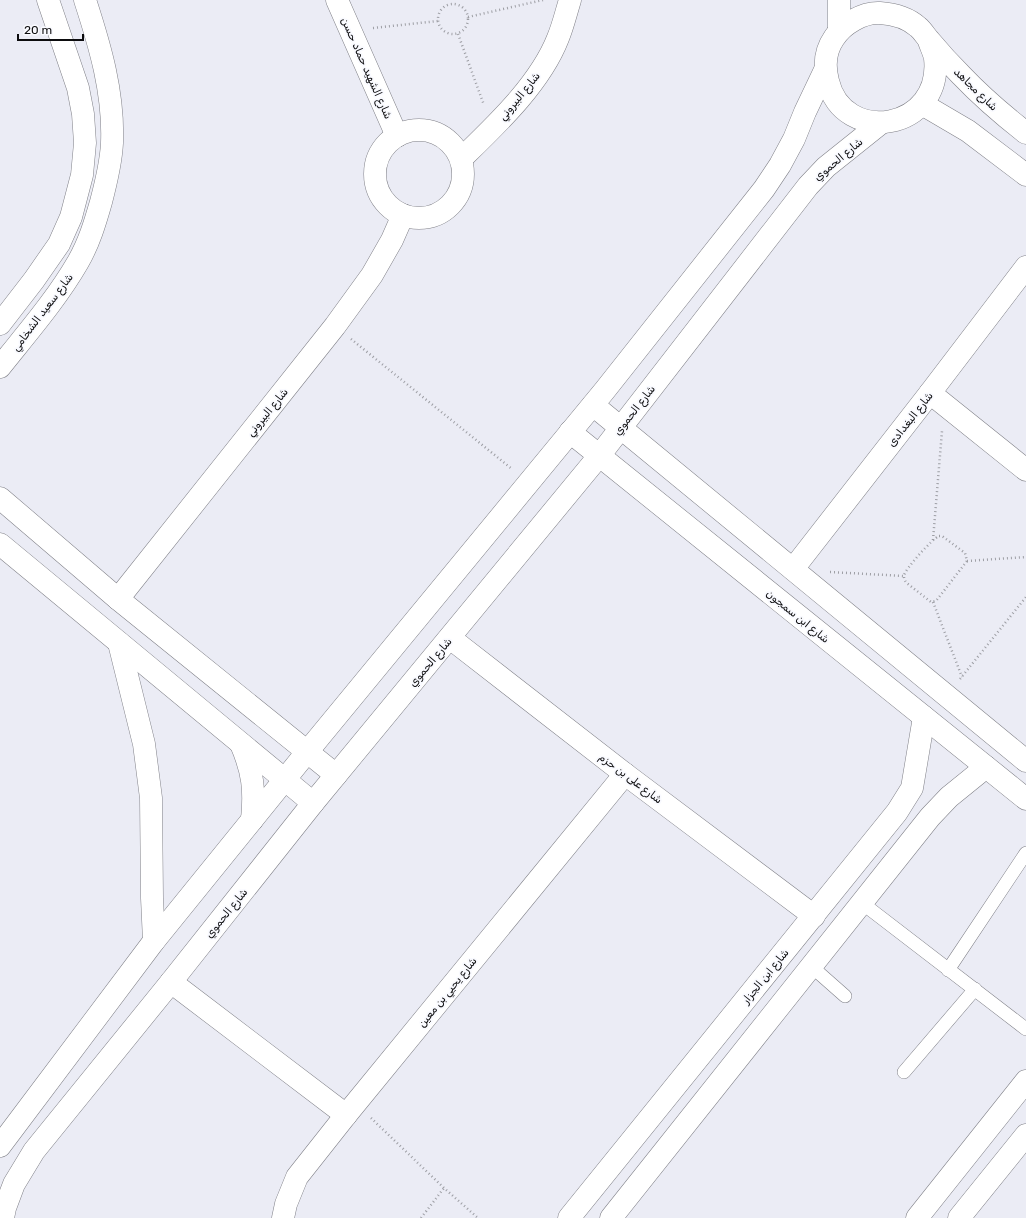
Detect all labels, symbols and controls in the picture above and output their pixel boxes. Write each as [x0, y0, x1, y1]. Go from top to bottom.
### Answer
street label: شارع الشهيد حماد حسن [336, 15, 395, 122]
scale bar [18, 16, 83, 42]
text: 20 m [24, 23, 52, 37]
street label: شارع مجاهد [950, 65, 1000, 115]
street label: شارع البيروني [496, 70, 544, 124]
street label: شارع الحموي [811, 135, 867, 185]
street label: شارع سعيد الشخامي [9, 271, 77, 355]
street label: شارع الحموي [611, 383, 660, 439]
street label: شارع البيروني [244, 386, 292, 440]
street label: شارع البغدادى [885, 389, 937, 451]
street label: شارع ابن سمجون [762, 587, 832, 647]
street label: شارع الحموي [406, 635, 456, 691]
street label: شارع على بن حزم [595, 750, 665, 808]
street label: شارع الحموي [202, 886, 252, 942]
street label: شارع ابن الجزار [739, 946, 793, 1008]
street label: شارع يحيي بن معين [415, 955, 481, 1031]

